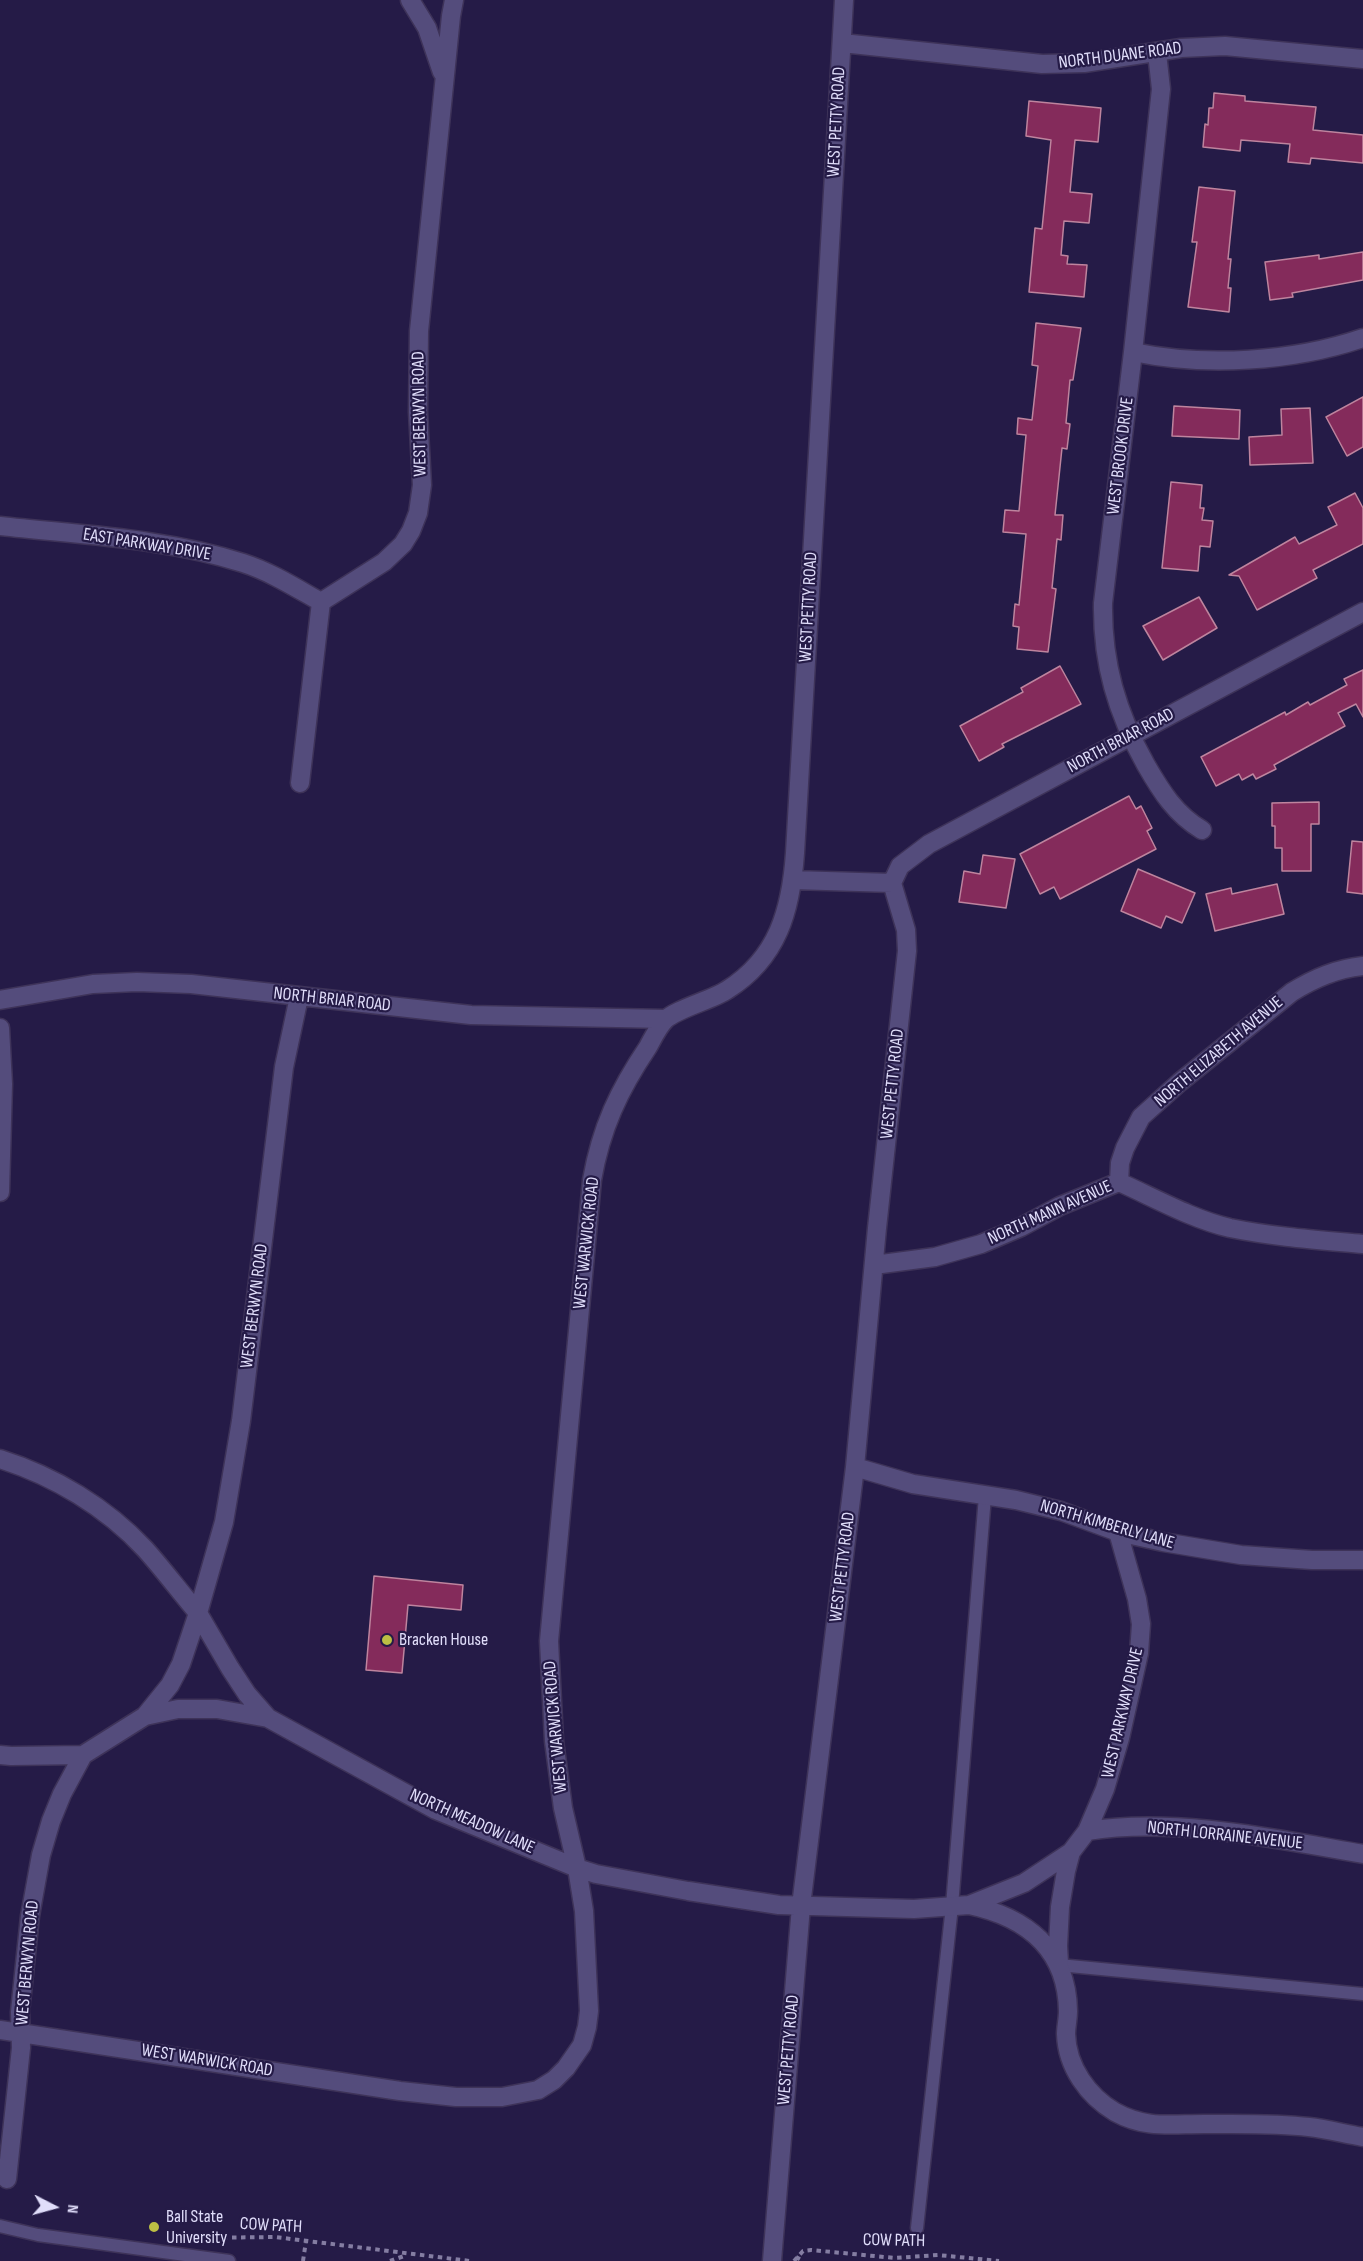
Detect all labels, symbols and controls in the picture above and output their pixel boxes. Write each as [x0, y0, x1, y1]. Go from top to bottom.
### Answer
street label: NORTH DUANE ROAD [1057, 38, 1183, 74]
street label: WEST PETTY ROAD [823, 66, 851, 178]
street label: WEST BERWYN ROAD [408, 351, 432, 477]
street label: WEST BROOK DRIVE [1103, 396, 1139, 516]
street label: EAST PARKWAY DRIVE [81, 524, 213, 566]
street label: WEST PETTY ROAD [795, 551, 823, 663]
street label: NORTH BRIAR ROAD [1064, 704, 1178, 778]
street label: NORTH BRIAR ROAD [272, 983, 392, 1017]
street label: NORTH ELIZABETH AVENUE [1150, 992, 1288, 1112]
street label: WEST PETTY ROAD [876, 1028, 910, 1140]
street label: WEST WARWICK ROAD [569, 1176, 605, 1310]
street label: NORTH MANN AVENUE [985, 1176, 1115, 1250]
street label: WEST BERWYN ROAD [237, 1242, 273, 1370]
street label: NORTH KIMBERLY LANE [1037, 1496, 1177, 1554]
street label: WEST PETTY ROAD [826, 1511, 860, 1623]
place label: Bracken House [399, 1629, 488, 1651]
marker: Bracken House [380, 1633, 394, 1647]
street label: WEST PARKWAY DRIVE [1097, 1646, 1149, 1780]
street label: WEST WARWICK ROAD [539, 1660, 573, 1794]
street label: NORTH MEADOW LANE [406, 1785, 538, 1859]
street label: NORTH LORRAINE AVENUE [1146, 1817, 1304, 1855]
street label: WEST BERWYN ROAD [12, 1900, 44, 2026]
street label: WEST PETTY ROAD [773, 1994, 805, 2106]
street label: WEST WARWICK ROAD [140, 2040, 274, 2082]
north arrow [24, 2177, 84, 2237]
text: N [63, 2204, 82, 2214]
place label: Ball State University [166, 2206, 227, 2248]
street label: COW PATH [239, 2214, 303, 2238]
marker: Ball State University [147, 2220, 161, 2234]
street label: COW PATH [863, 2230, 925, 2252]

